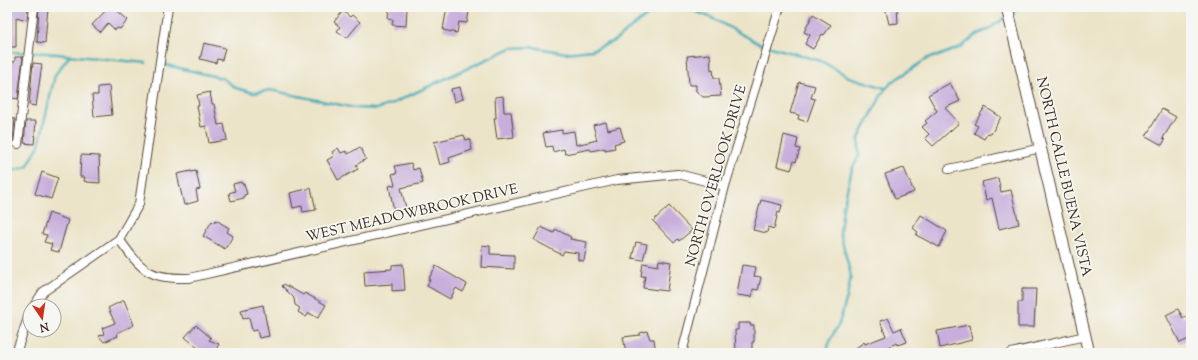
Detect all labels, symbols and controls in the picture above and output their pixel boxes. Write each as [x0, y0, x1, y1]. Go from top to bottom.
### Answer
street label: NORTH CALLE BUENA VISTA [1030, 75, 1096, 279]
street label: NORTH OVERLOOK DRIVE [681, 82, 753, 269]
street label: WEST MEADOWBROOK DRIVE [304, 180, 521, 248]
north arrow [22, 298, 62, 338]
text: N [38, 318, 51, 336]

